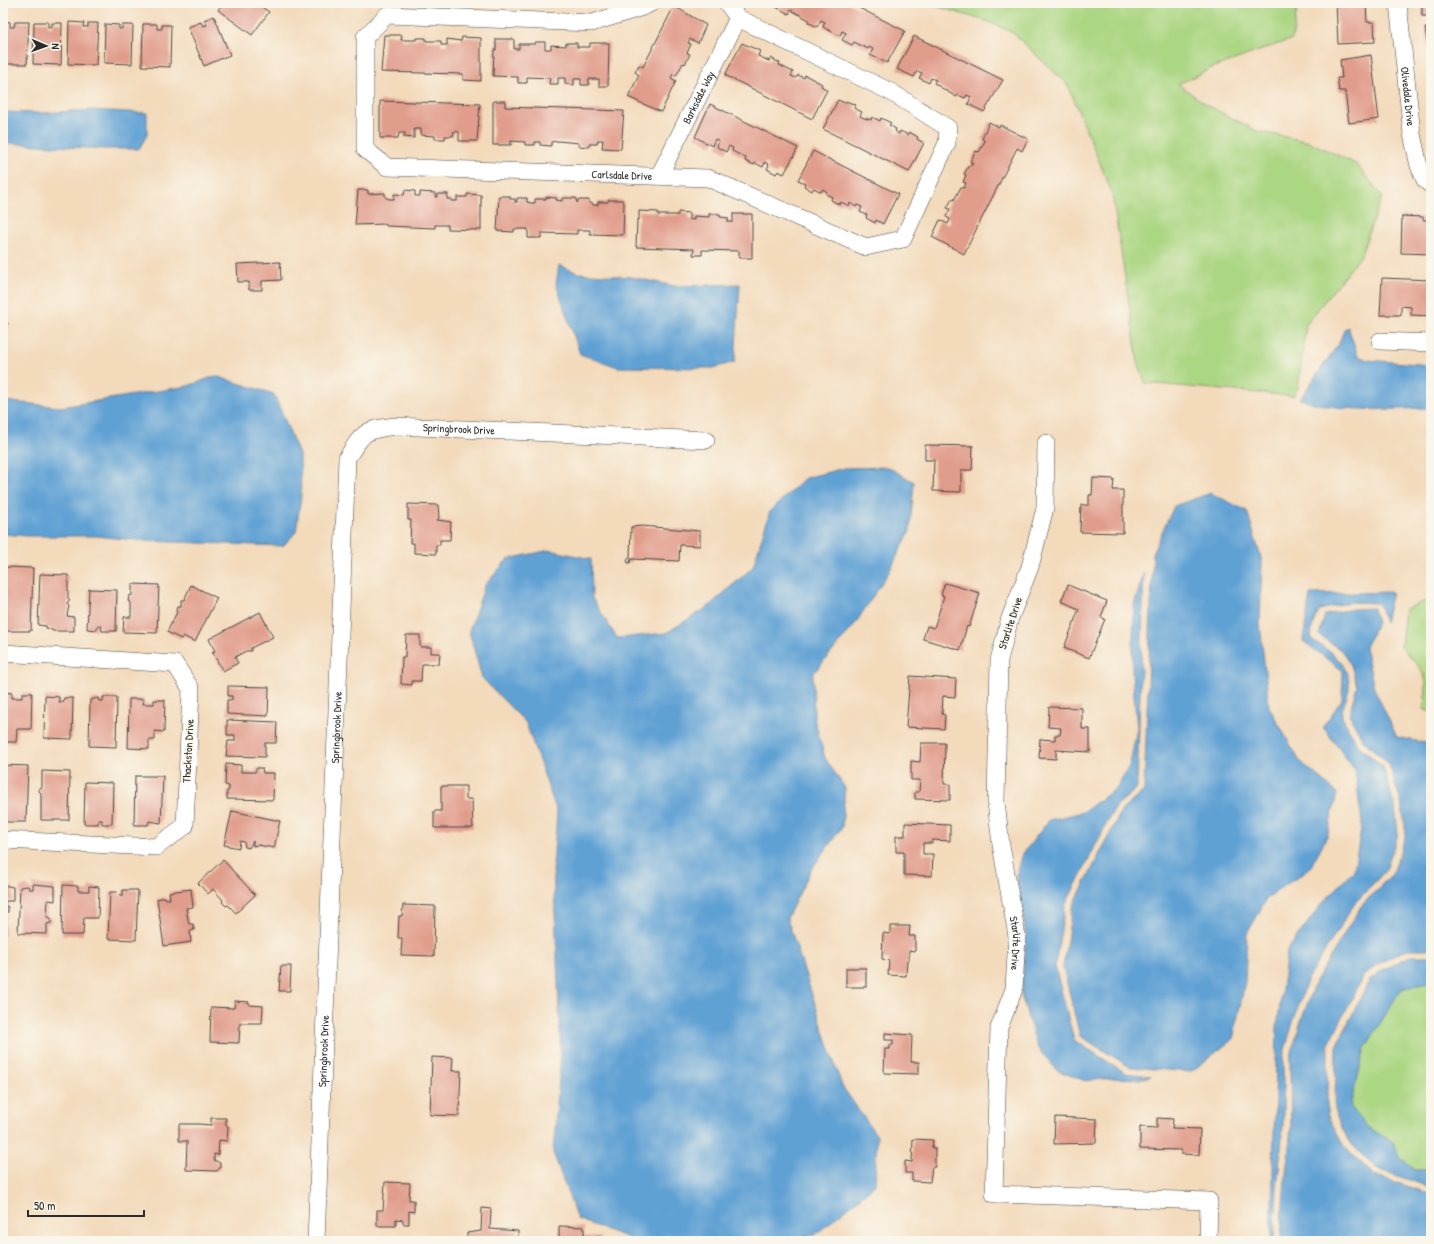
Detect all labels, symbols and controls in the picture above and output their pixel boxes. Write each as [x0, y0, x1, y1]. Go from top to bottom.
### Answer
north arrow [26, 26, 66, 66]
text: N [49, 43, 63, 50]
street label: Olivedale Drive [1398, 66, 1418, 127]
street label: Barksdale Way [679, 68, 718, 126]
street label: Carlsdale Drive [591, 167, 653, 183]
street label: Springbrook Drive [423, 420, 496, 437]
street label: Starlite Drive [995, 594, 1025, 651]
street label: Springbrook Drive [328, 691, 345, 764]
street label: Thackston Drive [179, 718, 197, 783]
street label: Starlite Drive [1007, 915, 1024, 971]
street label: Springbrook Drive [315, 1014, 332, 1087]
scale bar [28, 1192, 144, 1218]
text: 50 m [34, 1197, 55, 1214]

